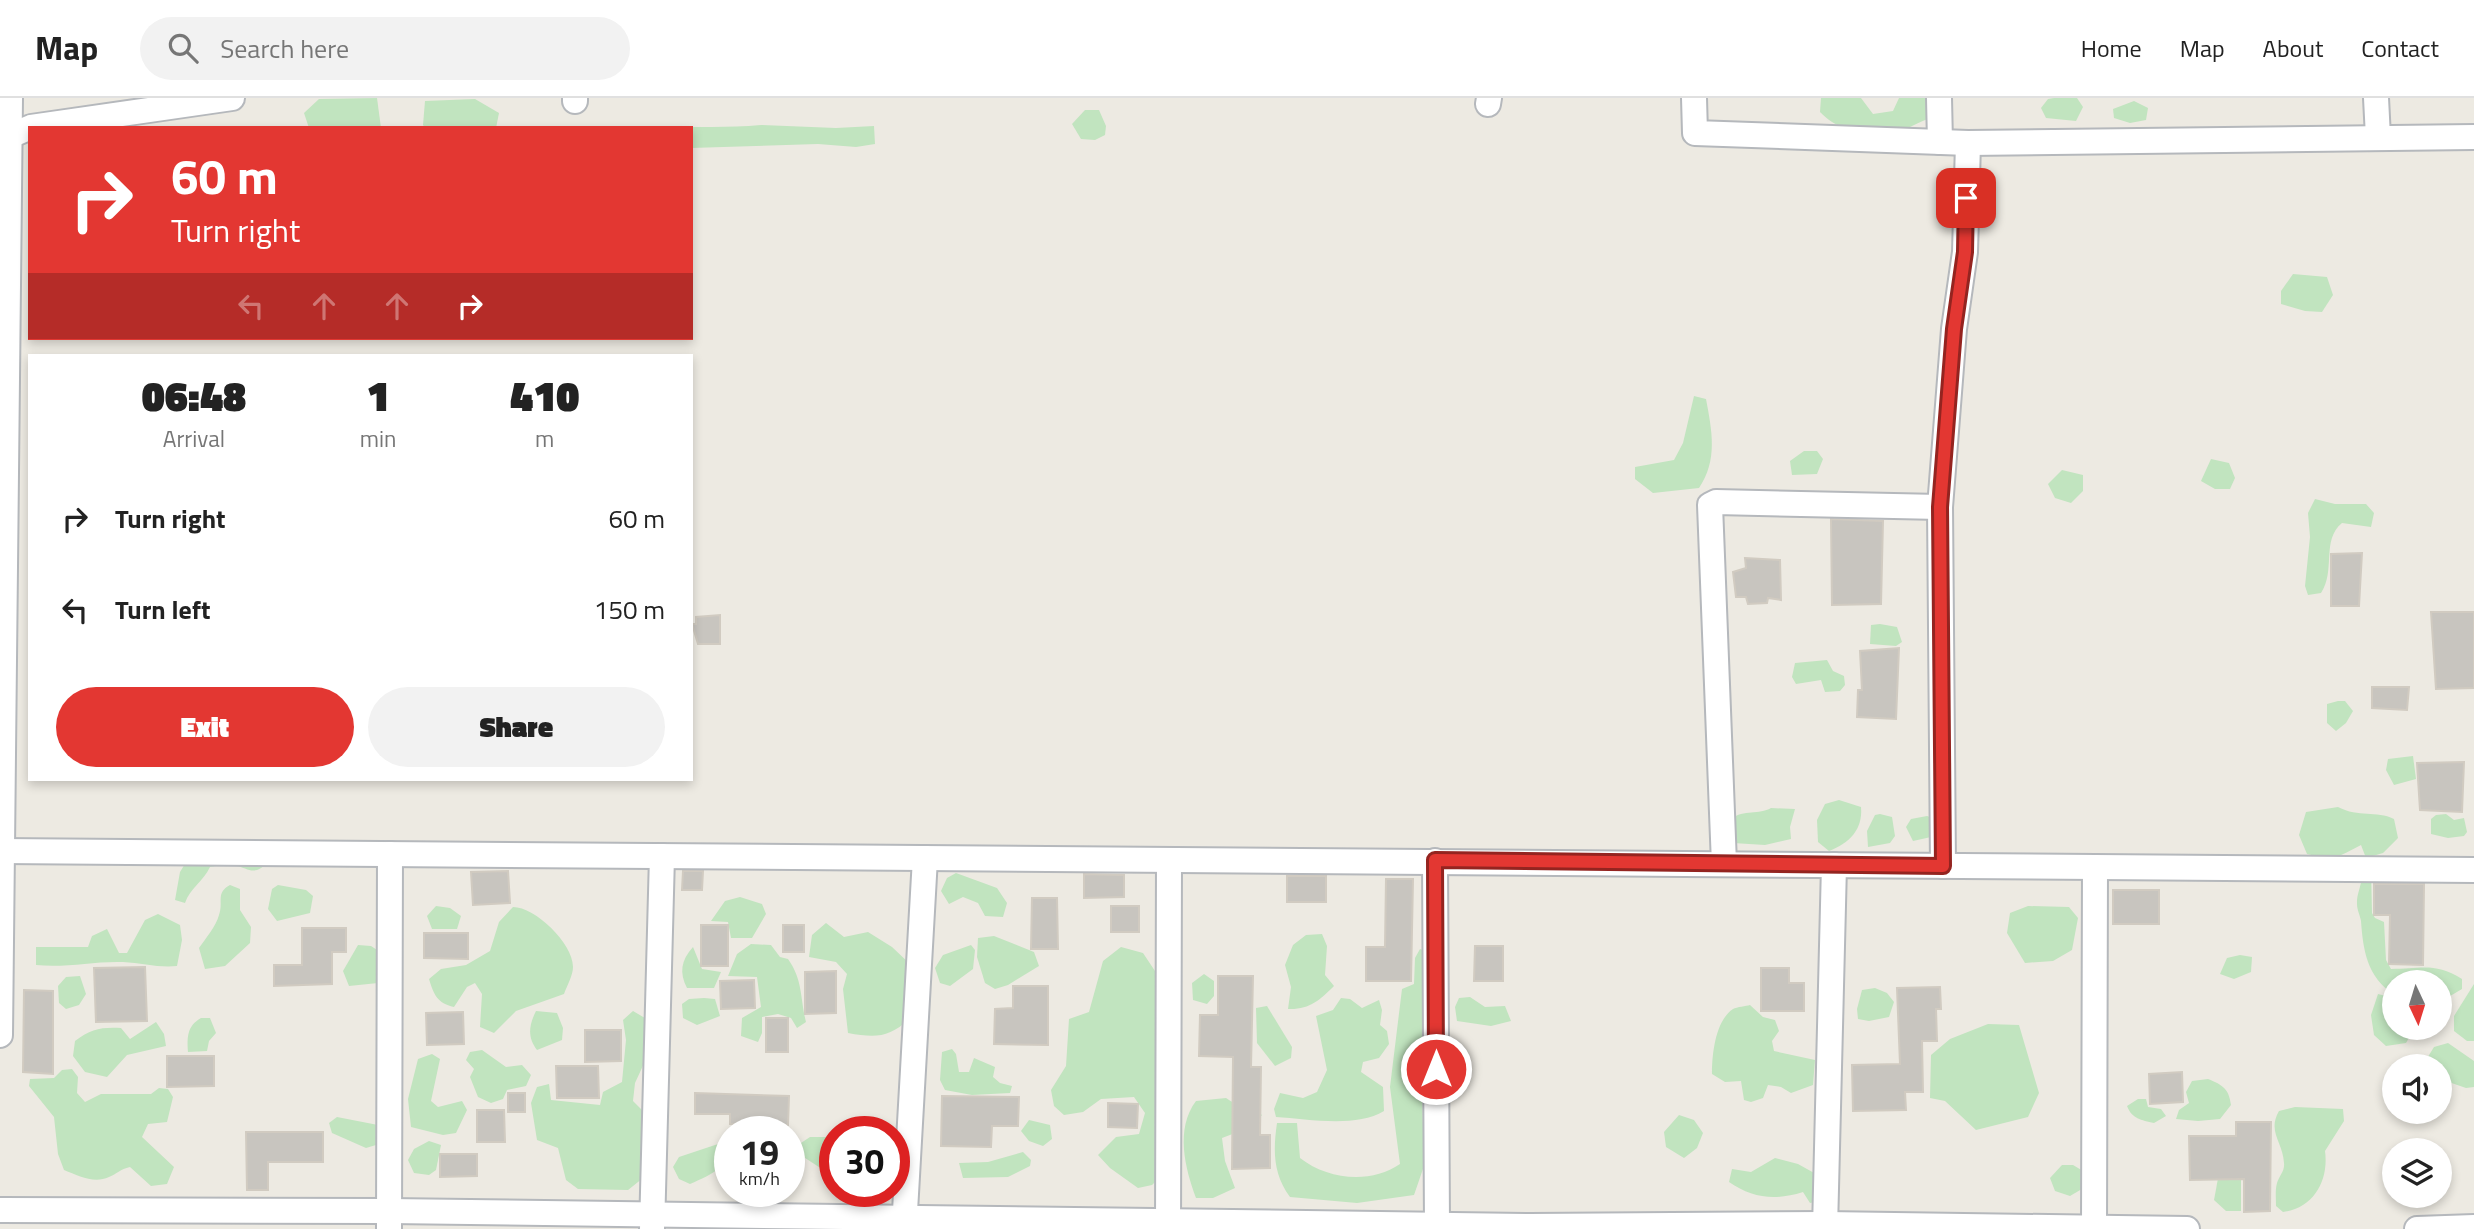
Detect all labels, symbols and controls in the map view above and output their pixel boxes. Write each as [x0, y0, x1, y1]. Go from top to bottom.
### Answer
search box [140, 17, 630, 80]
text: Map [35, 23, 98, 73]
icon: search [164, 29, 202, 67]
text: Search here [220, 29, 349, 68]
text: Home [2081, 30, 2142, 66]
text: Map [2180, 30, 2225, 66]
text: About [2263, 30, 2323, 66]
text: Contact [2361, 30, 2439, 66]
text: 60 m [171, 138, 278, 213]
icon: right [56, 154, 147, 245]
pin [1936, 168, 1996, 228]
icon: arrive [1947, 179, 1985, 217]
text: Turn right [171, 206, 300, 254]
icon: left [232, 287, 270, 325]
icon: ahead [305, 287, 343, 325]
icon: ahead [378, 287, 416, 325]
icon: right [451, 287, 489, 325]
text: 06:48 [142, 363, 246, 427]
text: 1 [367, 363, 390, 427]
text: 410 [510, 363, 579, 427]
text: Arrival [163, 421, 225, 456]
text: min [360, 421, 396, 456]
text: m [535, 421, 554, 456]
text: Turn right [115, 499, 226, 538]
text: 60 m [608, 499, 665, 538]
icon: right [56, 500, 94, 538]
text: Turn left [115, 590, 210, 629]
text: 150 m [594, 590, 665, 629]
icon: left [56, 591, 94, 629]
button: Exit [56, 687, 354, 767]
button: Share [368, 687, 665, 767]
north arrow [2382, 970, 2452, 1040]
map controls [2382, 970, 2452, 1208]
position arrow [1399, 1032, 1473, 1106]
button: sound [2382, 1054, 2452, 1124]
speed limit sign: 30 [819, 1116, 910, 1207]
text: 19 [740, 1125, 779, 1179]
button: layers [2382, 1138, 2452, 1208]
text: km/h [739, 1165, 780, 1192]

